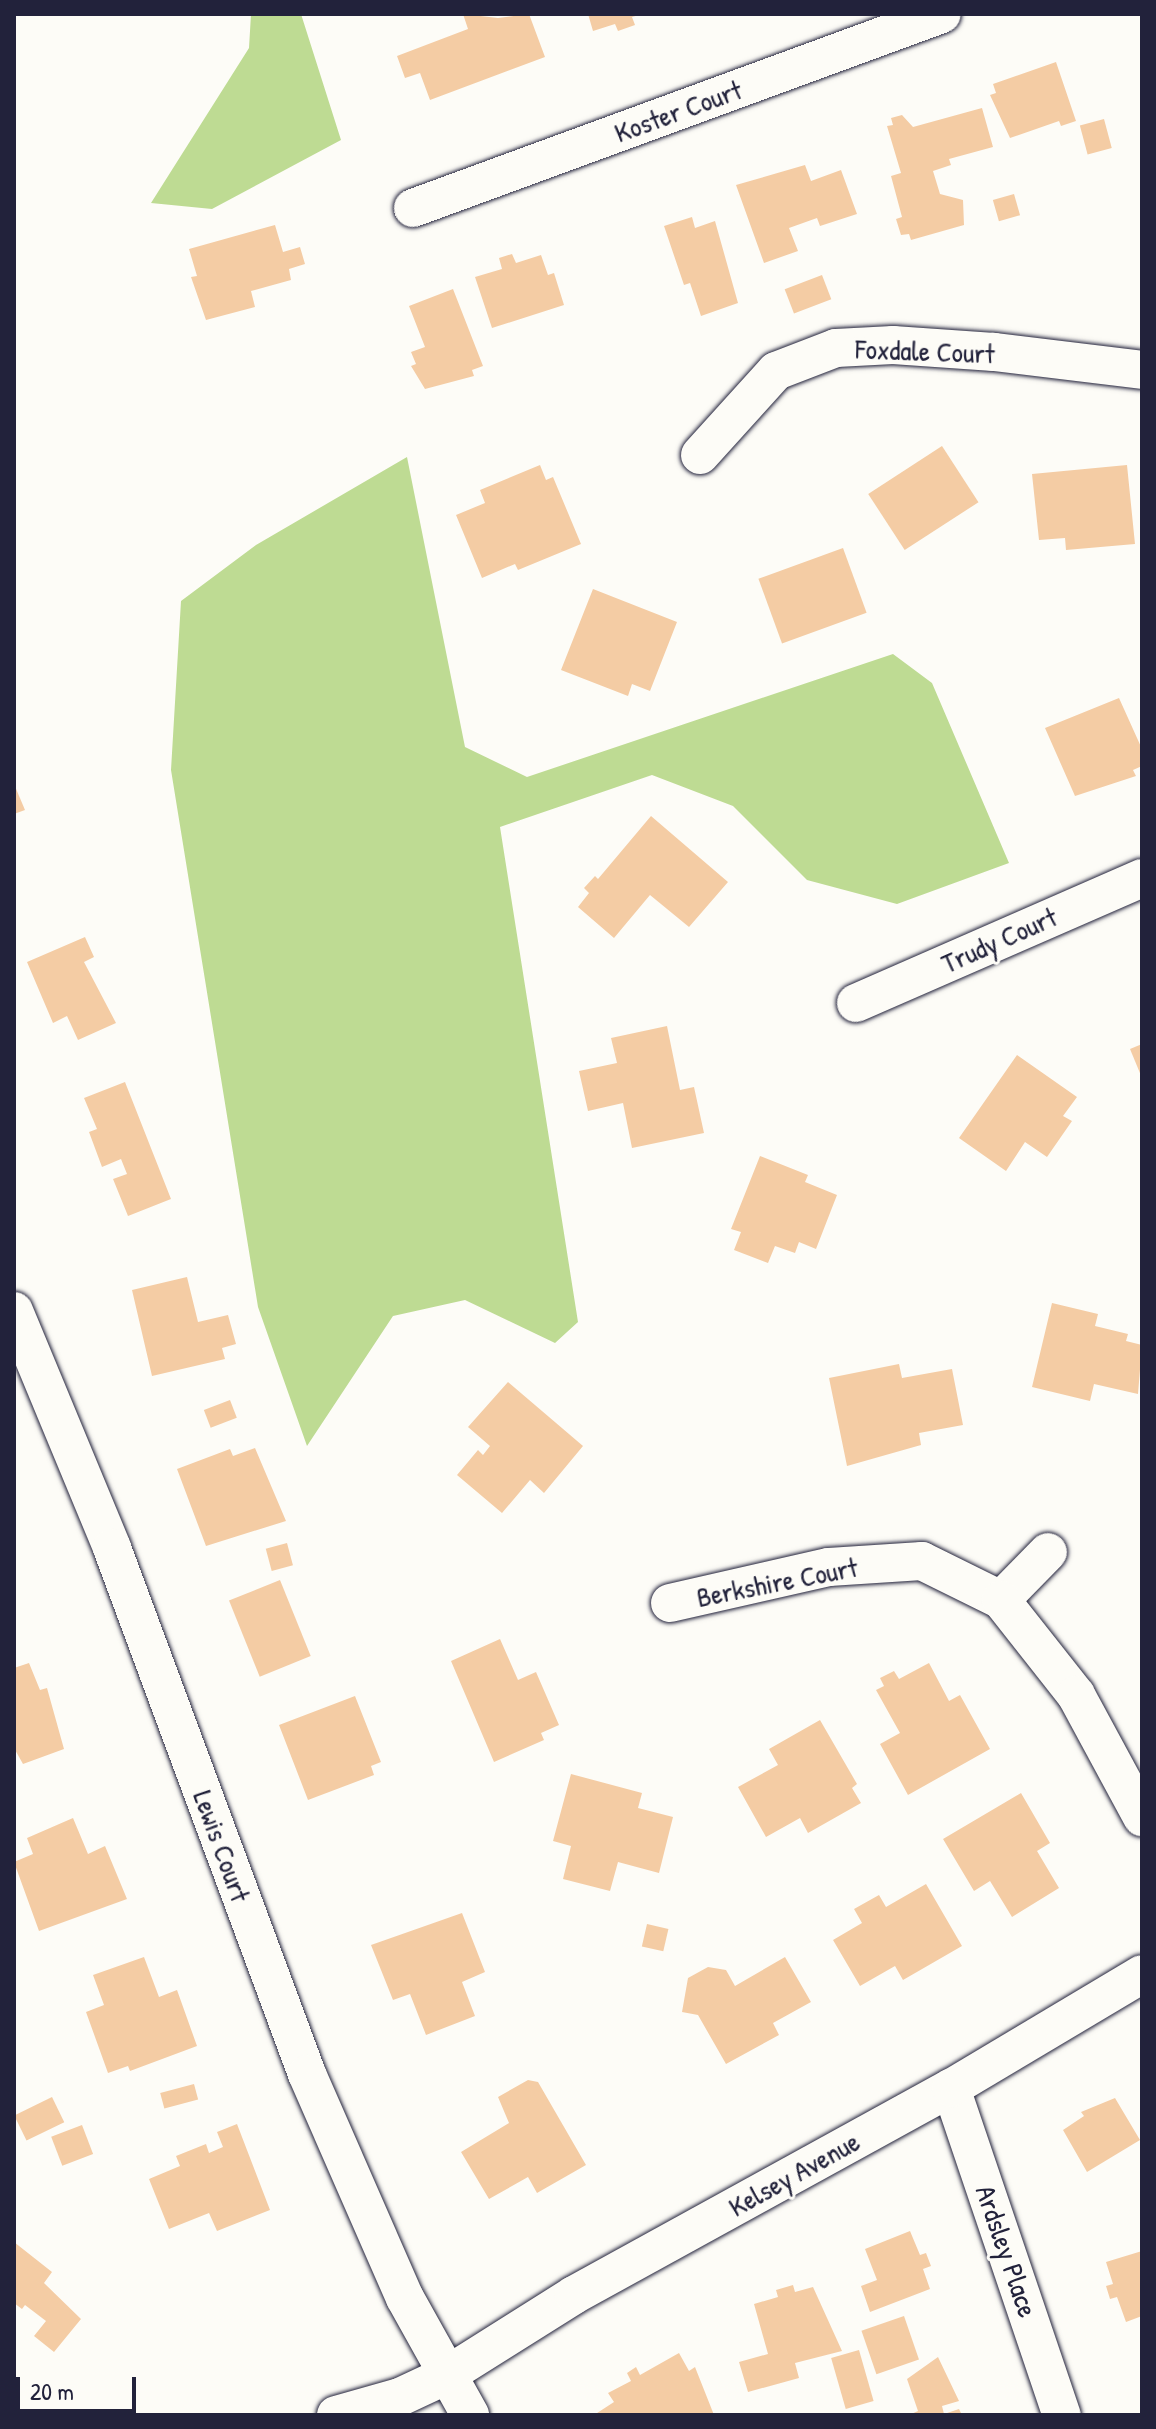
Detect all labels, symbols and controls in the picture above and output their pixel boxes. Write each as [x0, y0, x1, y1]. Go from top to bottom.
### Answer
street label: Koster Court [610, 72, 746, 150]
street label: Foxdale Court [855, 332, 995, 370]
street label: Trudy Court [936, 900, 1062, 980]
street label: Berkshire Court [694, 1550, 860, 1614]
street label: Lewis Court [186, 1786, 258, 1906]
street label: Kelsey Avenue [723, 2124, 865, 2224]
street label: Ardsley Place [969, 2181, 1045, 2321]
scale bar [20, 2361, 140, 2411]
text: 20 m [30, 2375, 74, 2407]

